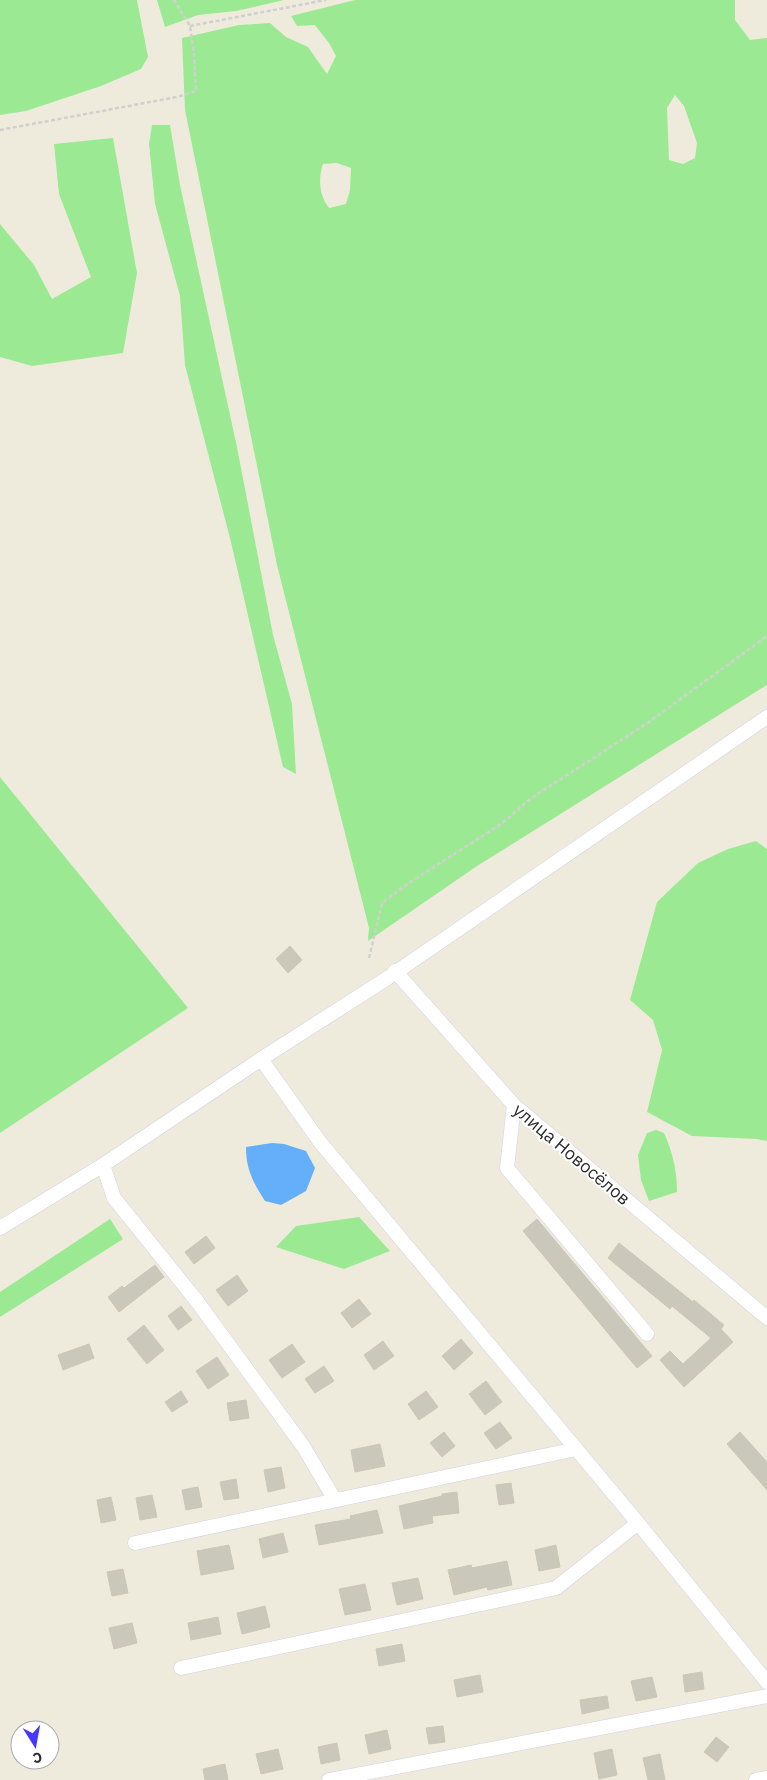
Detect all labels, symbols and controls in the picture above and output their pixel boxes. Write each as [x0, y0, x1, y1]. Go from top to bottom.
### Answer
street label: улица Новосёлов [509, 1098, 635, 1210]
north arrow [10, 1720, 60, 1770]
text: С [31, 1748, 44, 1767]

